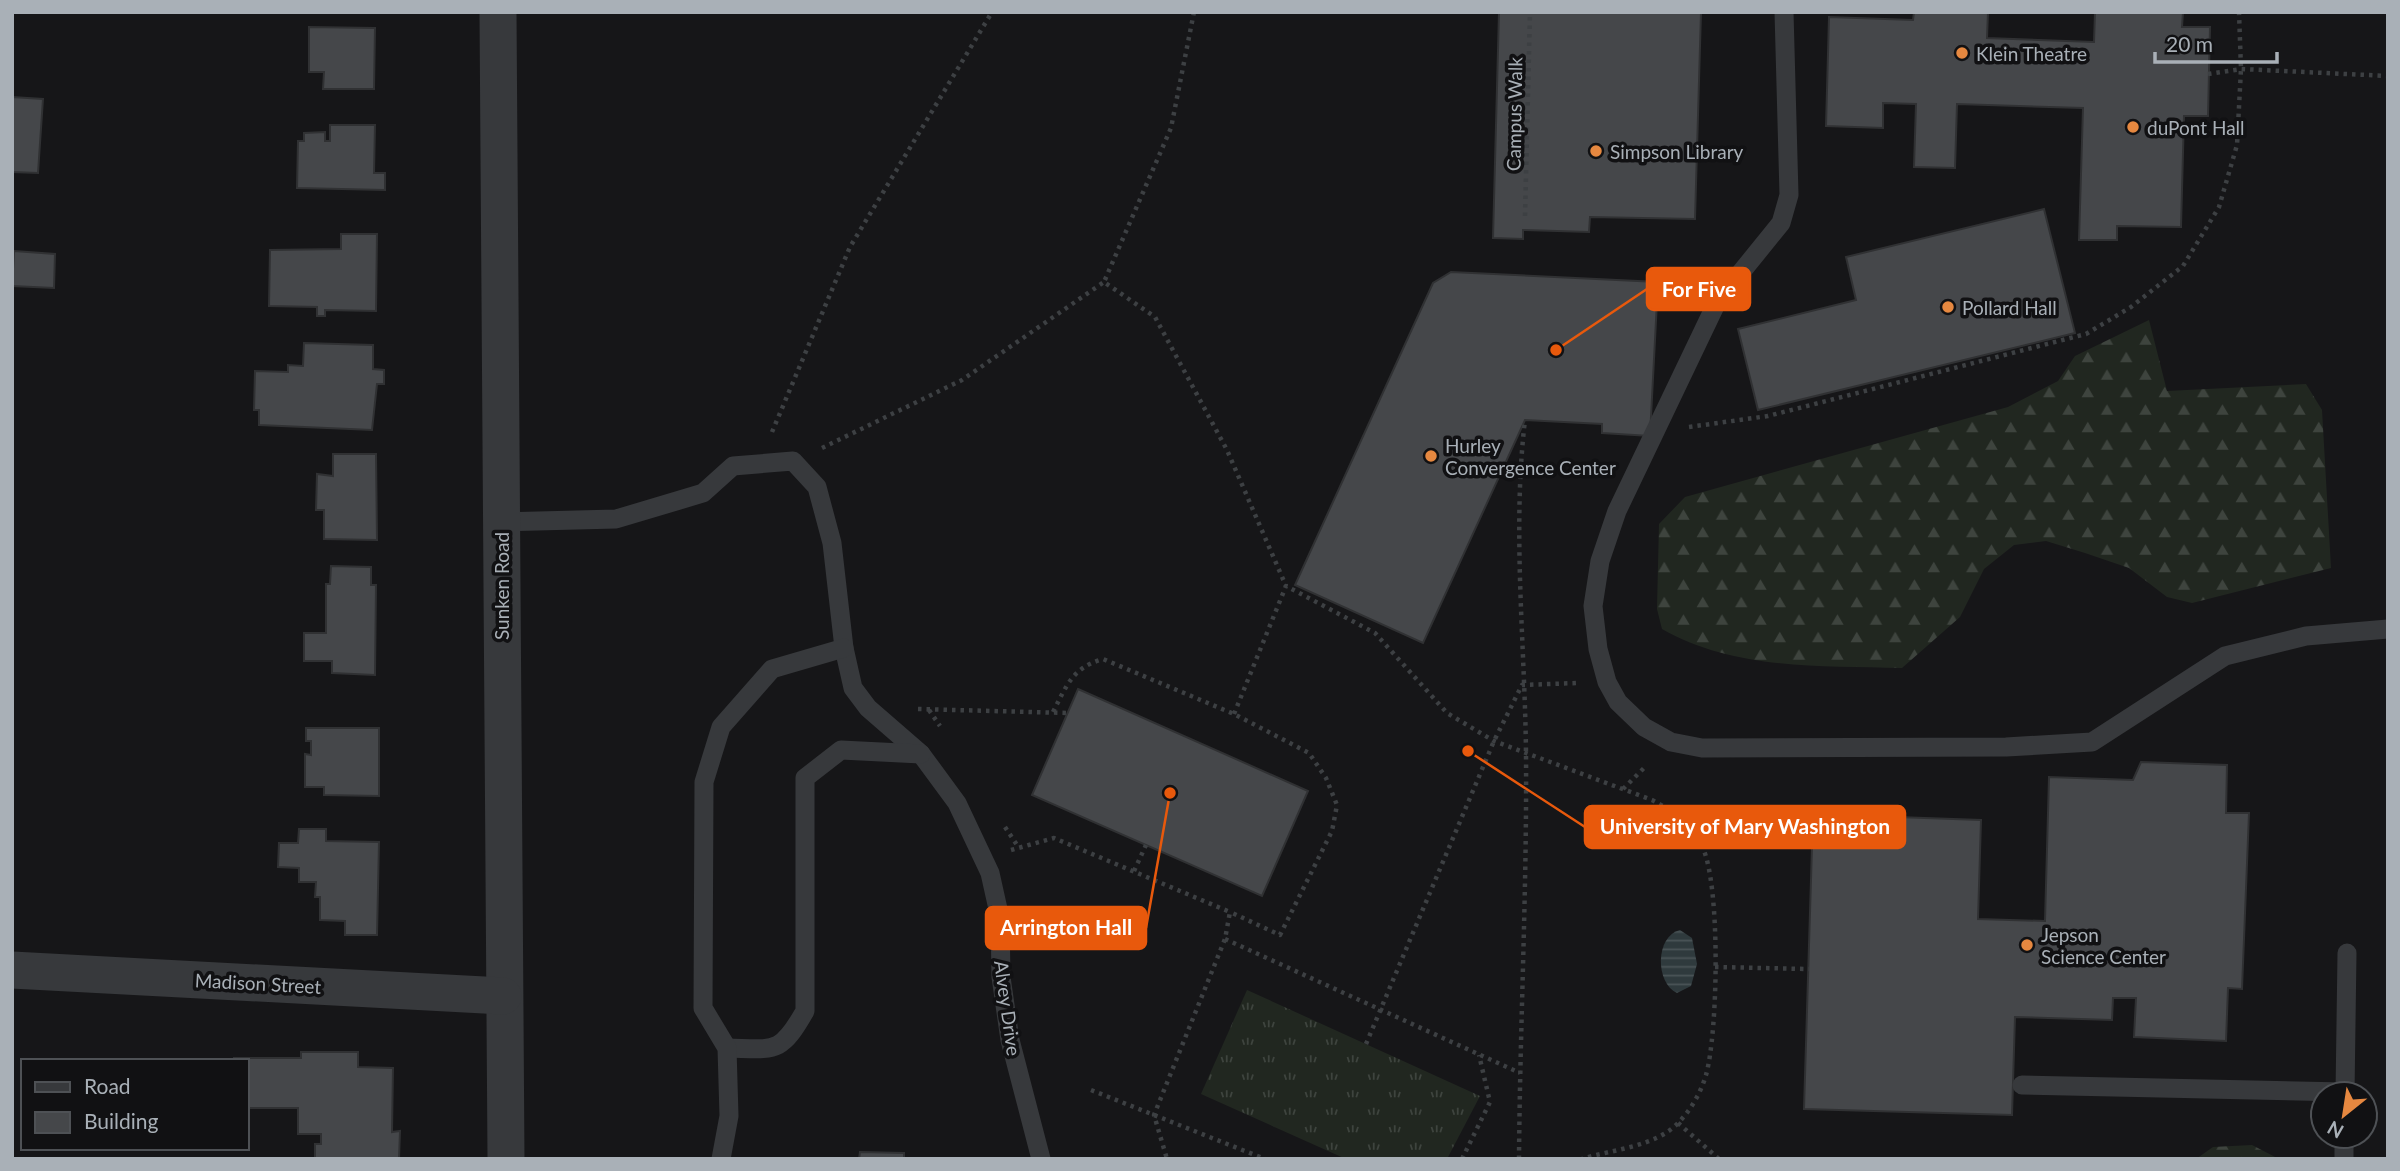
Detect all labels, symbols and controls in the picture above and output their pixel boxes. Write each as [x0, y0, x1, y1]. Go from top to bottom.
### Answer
scale bar [2155, 21, 2278, 65]
text: 20 m [2166, 31, 2213, 56]
place label: Klein Theatre [1976, 42, 2087, 65]
marker: Klein Theatre [1954, 45, 1970, 61]
street label: Campus Walk [1502, 56, 1526, 171]
place label: duPont Hall [2147, 116, 2245, 139]
marker: duPont Hall [2125, 119, 2141, 135]
place label: Simpson Library [1610, 140, 1744, 163]
marker: Simpson Library [1588, 143, 1604, 159]
callout: For Five [1647, 268, 1750, 310]
text: For Five [1662, 276, 1736, 301]
place label: Pollard Hall [1962, 296, 2057, 319]
marker: Pollard Hall [1940, 299, 1956, 315]
place label: Hurley Convergence Center [1445, 434, 1616, 479]
marker: Hurley Convergence Center [1423, 448, 1439, 464]
street label: Sunken Road [490, 532, 513, 640]
callout: University of Mary Washington [1585, 806, 1905, 848]
text: University of Mary Washington [1600, 813, 1890, 838]
callout: Arrington Hall [986, 907, 1146, 949]
text: Arrington Hall [999, 914, 1132, 939]
place label: Jepson Science Center [2041, 923, 2166, 968]
marker: Jepson Science Center [2019, 937, 2035, 953]
street label: Alvey Drive [990, 959, 1026, 1057]
street label: Madison Street [194, 968, 322, 998]
legend [21, 1059, 248, 1150]
text: Road [84, 1073, 131, 1098]
north arrow [2309, 1080, 2379, 1150]
text: Building [84, 1108, 159, 1133]
text: N [2323, 1117, 2347, 1144]

